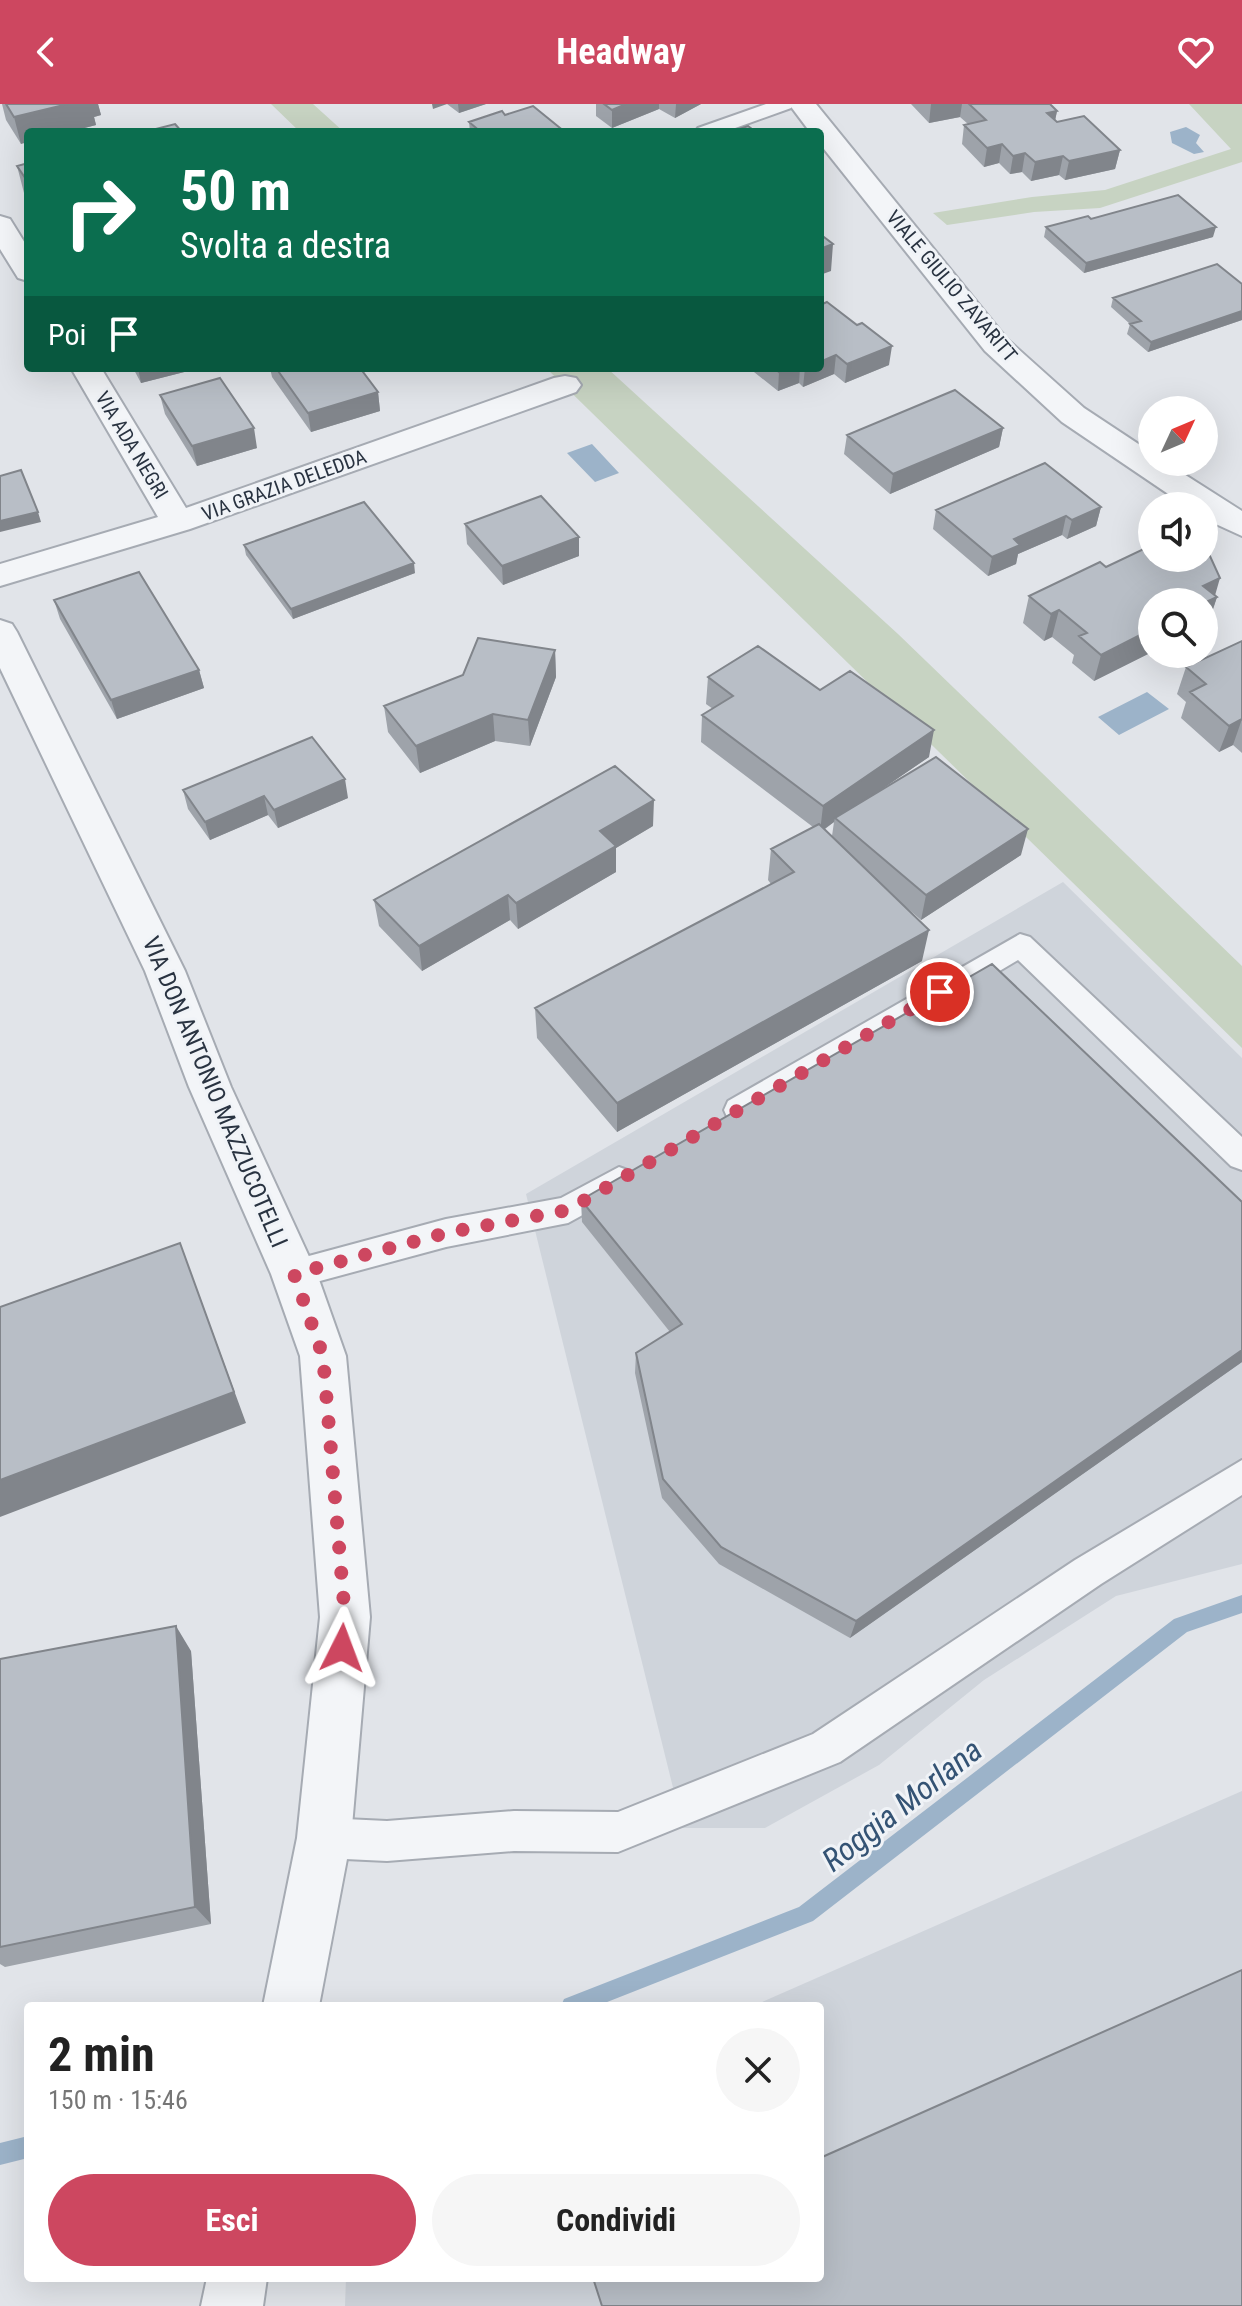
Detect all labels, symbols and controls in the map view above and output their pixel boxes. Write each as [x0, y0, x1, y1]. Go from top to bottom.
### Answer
icon: back [24, 30, 68, 74]
icon: heart [1174, 30, 1218, 74]
text: Headway [556, 31, 686, 73]
text: 50 m [180, 158, 291, 224]
icon: right [48, 160, 152, 264]
street label: VIALE GIULIO ZAVARITT [882, 205, 1022, 367]
text: Svolta a destra [180, 225, 391, 267]
icon: arrive [102, 312, 146, 356]
text: Poi [48, 317, 86, 352]
street label: VIA ADA NEGRI [91, 387, 173, 503]
north arrow [1138, 396, 1218, 476]
map controls [1138, 396, 1218, 668]
street label: VIA GRAZIA DELEDDA [199, 444, 370, 526]
button: sound [1138, 492, 1218, 572]
button: search [1138, 588, 1218, 668]
street label: VIA DON ANTONIO MAZZUCOTELLI [137, 932, 293, 1252]
pin [906, 958, 974, 1026]
icon: arrive [918, 970, 962, 1014]
position arrow [300, 1606, 384, 1690]
water label: Roggia Morlana [815, 1731, 989, 1879]
text: 2 min [48, 2026, 155, 2083]
button: close [716, 2028, 800, 2112]
text: 150 m · 15:46 [48, 2085, 188, 2115]
button: Esci [48, 2174, 416, 2266]
button: Condividi [432, 2174, 800, 2266]

